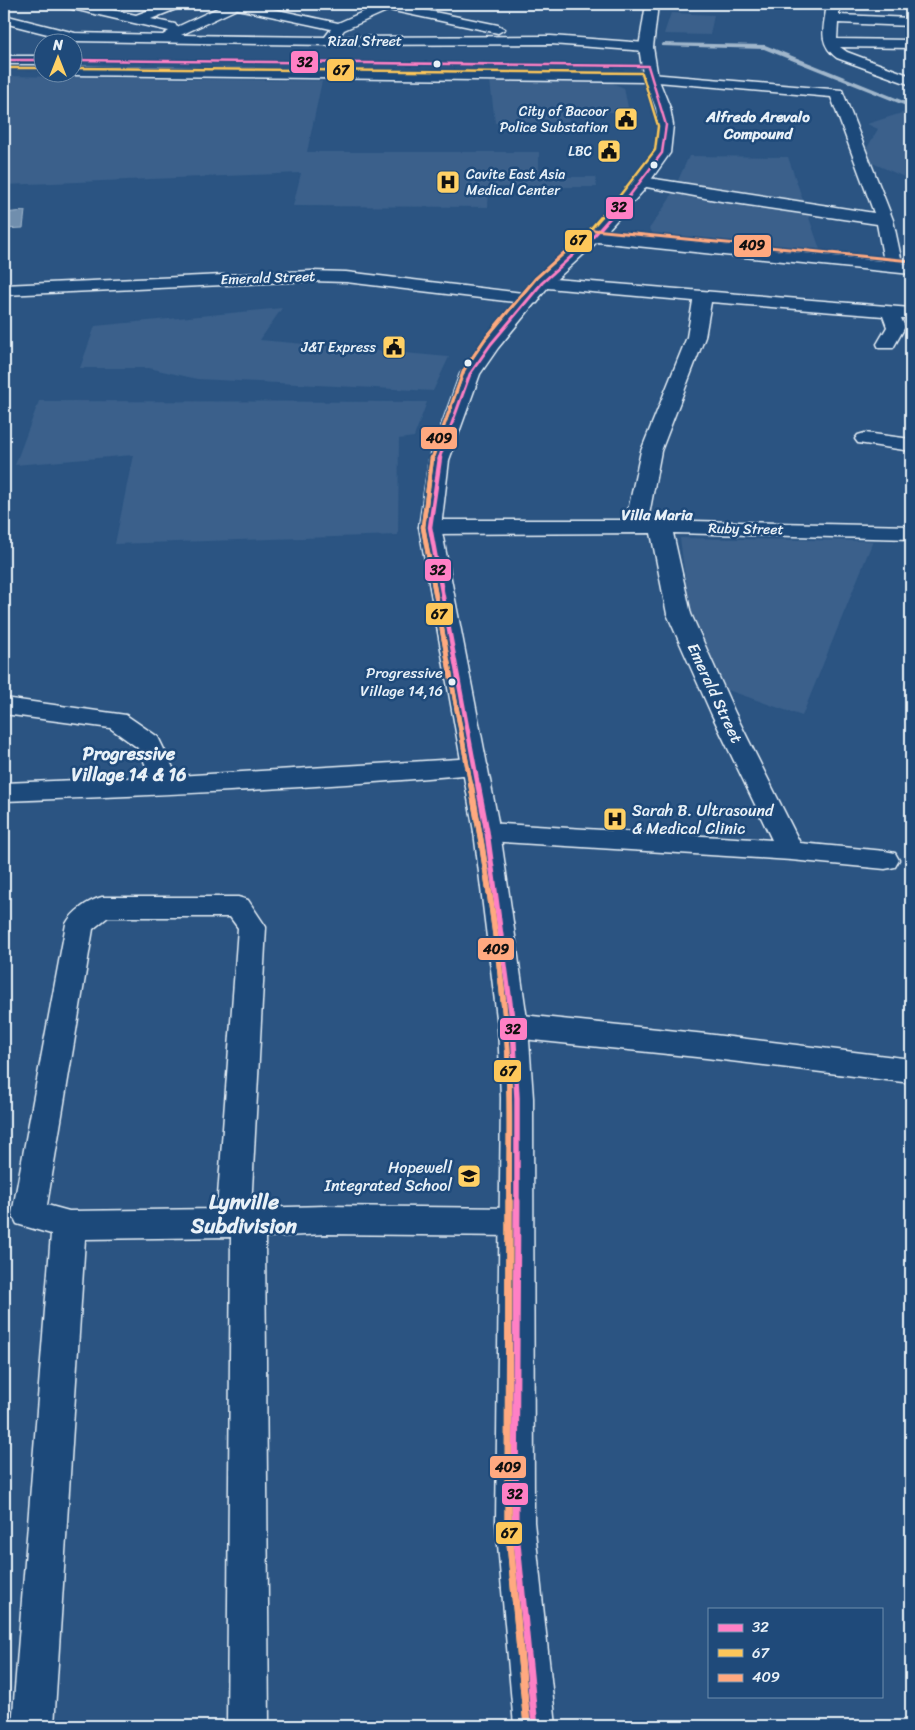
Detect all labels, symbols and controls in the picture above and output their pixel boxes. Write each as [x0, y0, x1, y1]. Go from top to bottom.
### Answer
street label: Rizal Street [328, 29, 402, 54]
north arrow [32, 32, 82, 82]
text: N [52, 33, 63, 58]
line badge: 32 [290, 50, 319, 74]
text: 32 [296, 50, 314, 75]
line badge: 67 [326, 58, 355, 82]
text: 67 [332, 58, 350, 83]
unlabelled marker [432, 59, 442, 69]
place label: City of Bacoor Police Substation [500, 99, 609, 140]
district label: Alfredo Arevalo Compound [705, 104, 810, 147]
public building icon: City of Bacoor Police Substation [613, 106, 639, 132]
public building icon: LBC [596, 138, 622, 164]
place label: LBC [568, 139, 593, 164]
unlabelled marker [649, 160, 659, 170]
place label: Cavite East Asia Medical Center [466, 162, 565, 203]
hospital icon: Cavite East Asia Medical Center [435, 169, 461, 195]
text: 32 [610, 195, 628, 220]
line badge: 32 [605, 196, 634, 220]
text: 67 [569, 228, 587, 253]
line badge: 67 [564, 229, 593, 253]
text: 409 [738, 233, 765, 258]
line badge: 409 [733, 234, 772, 258]
street label: Emerald Street [220, 264, 316, 292]
public building icon: J&T Express [381, 334, 407, 360]
place label: J&T Express [300, 335, 377, 360]
unlabelled marker [463, 358, 473, 368]
line badge: 409 [420, 426, 458, 450]
text: 409 [425, 426, 452, 451]
district label: Villa Maria [621, 502, 693, 528]
street label: Ruby Street [708, 516, 784, 542]
line badge: 32 [424, 558, 452, 582]
text: 32 [429, 558, 447, 583]
line badge: 67 [425, 602, 454, 626]
text: 67 [430, 602, 448, 627]
street label: Emerald Street [679, 638, 751, 748]
place label: Progressive Village 14,16 [360, 660, 443, 704]
marker: Progressive Village 14,16 [447, 677, 457, 687]
district label: Progressive Village 14 & 16 [71, 738, 187, 791]
place label: Sarah B. Ultrasound & Medical Clinic [632, 796, 775, 843]
hospital icon: Sarah B. Ultrasound & Medical Clinic [602, 806, 628, 832]
line badge: 409 [477, 937, 515, 961]
text: 409 [482, 937, 509, 962]
line badge: 32 [499, 1017, 528, 1041]
text: 32 [504, 1017, 522, 1042]
line badge: 67 [493, 1059, 522, 1083]
text: 67 [499, 1059, 517, 1084]
place label: Hopewell Integrated School [324, 1153, 452, 1200]
school or university icon: Hopewell Integrated School [456, 1163, 482, 1189]
district label: Lynville Subdivision [190, 1183, 298, 1245]
line badge: 409 [489, 1455, 527, 1479]
text: 409 [494, 1455, 521, 1480]
line badge: 32 [501, 1482, 529, 1506]
text: 32 [506, 1482, 524, 1507]
line badge: 67 [495, 1521, 523, 1545]
text: 67 [500, 1521, 518, 1546]
legend [708, 1608, 882, 1698]
text: 32 [752, 1614, 769, 1640]
text: 67 [752, 1640, 771, 1666]
text: 409 [752, 1664, 780, 1690]

